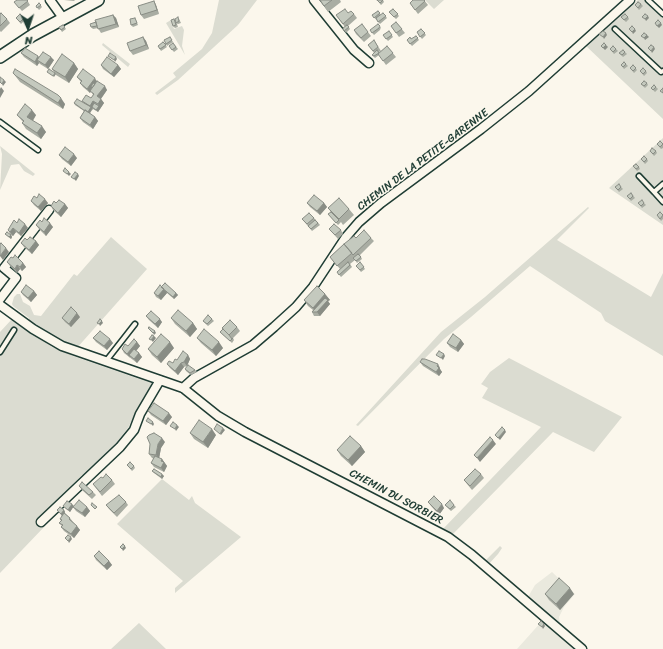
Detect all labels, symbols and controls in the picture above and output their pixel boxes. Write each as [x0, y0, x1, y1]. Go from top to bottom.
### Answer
north arrow [8, 8, 48, 48]
text: N [24, 31, 33, 50]
street label: CHEMIN DE LA PETITE-GARENNE [355, 106, 491, 214]
street label: CHEMIN DU SORBIER [347, 467, 445, 527]

